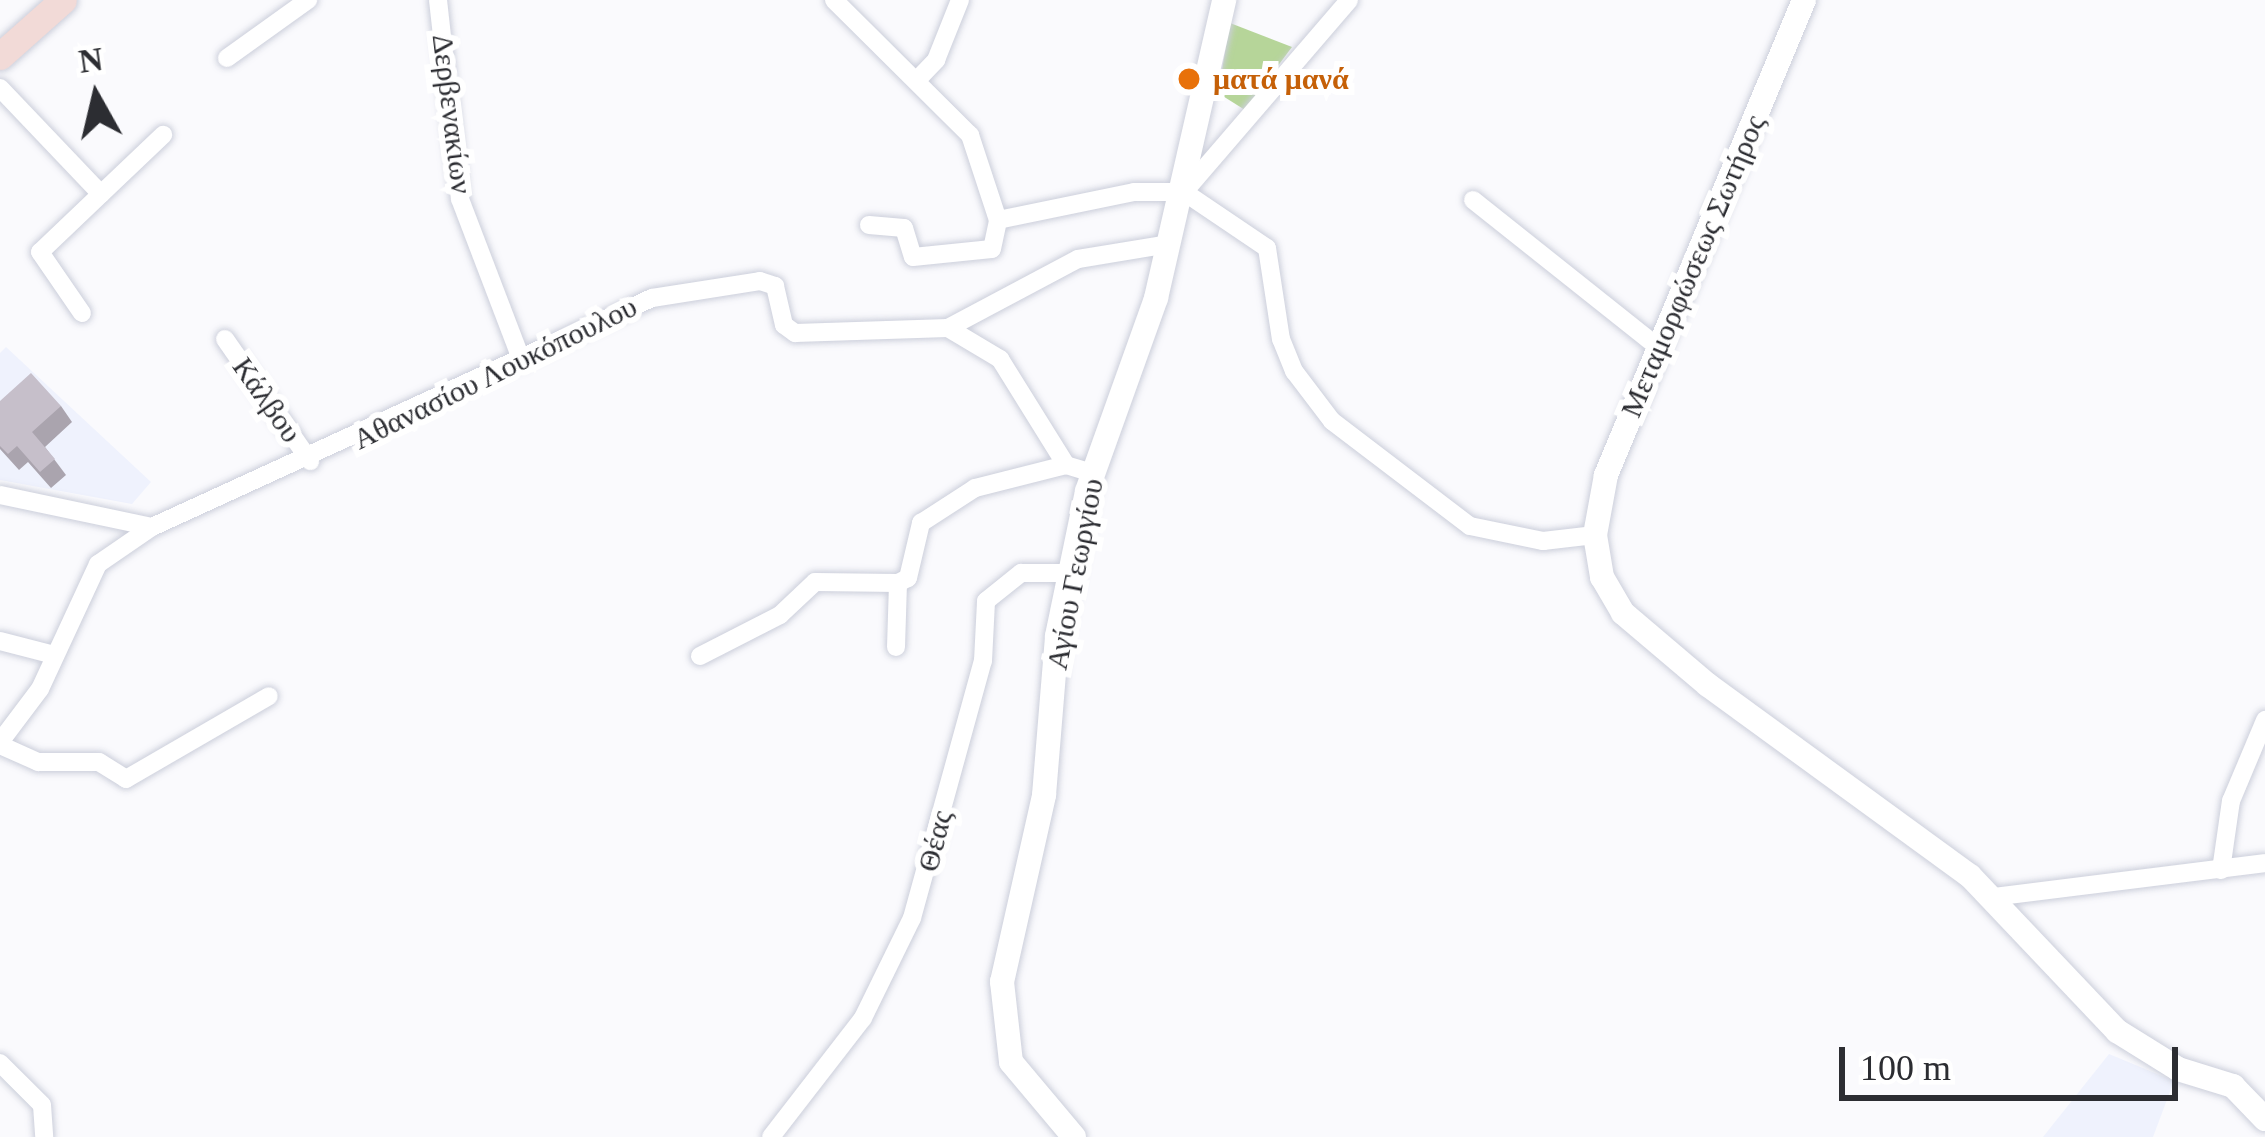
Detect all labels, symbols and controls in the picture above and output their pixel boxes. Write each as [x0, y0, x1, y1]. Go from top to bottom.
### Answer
street label: Δερβενακίων [424, 32, 480, 196]
north arrow [36, 36, 156, 156]
text: N [77, 41, 105, 80]
place label: ματά μανά [1213, 61, 1349, 97]
marker: ματά μανά [1176, 66, 1202, 92]
street label: Μεταμορφώσεως Σωτήρος [1613, 109, 1773, 423]
street label: Αθανασίου Λουκόπουλου [346, 288, 644, 458]
street label: Κάλβου [225, 350, 309, 450]
street label: Αγίου Γεωργίου [1039, 475, 1111, 673]
street label: Θέας [910, 807, 960, 875]
scale bar [1845, 1023, 2184, 1097]
text: 100 m [1860, 1048, 1951, 1088]

